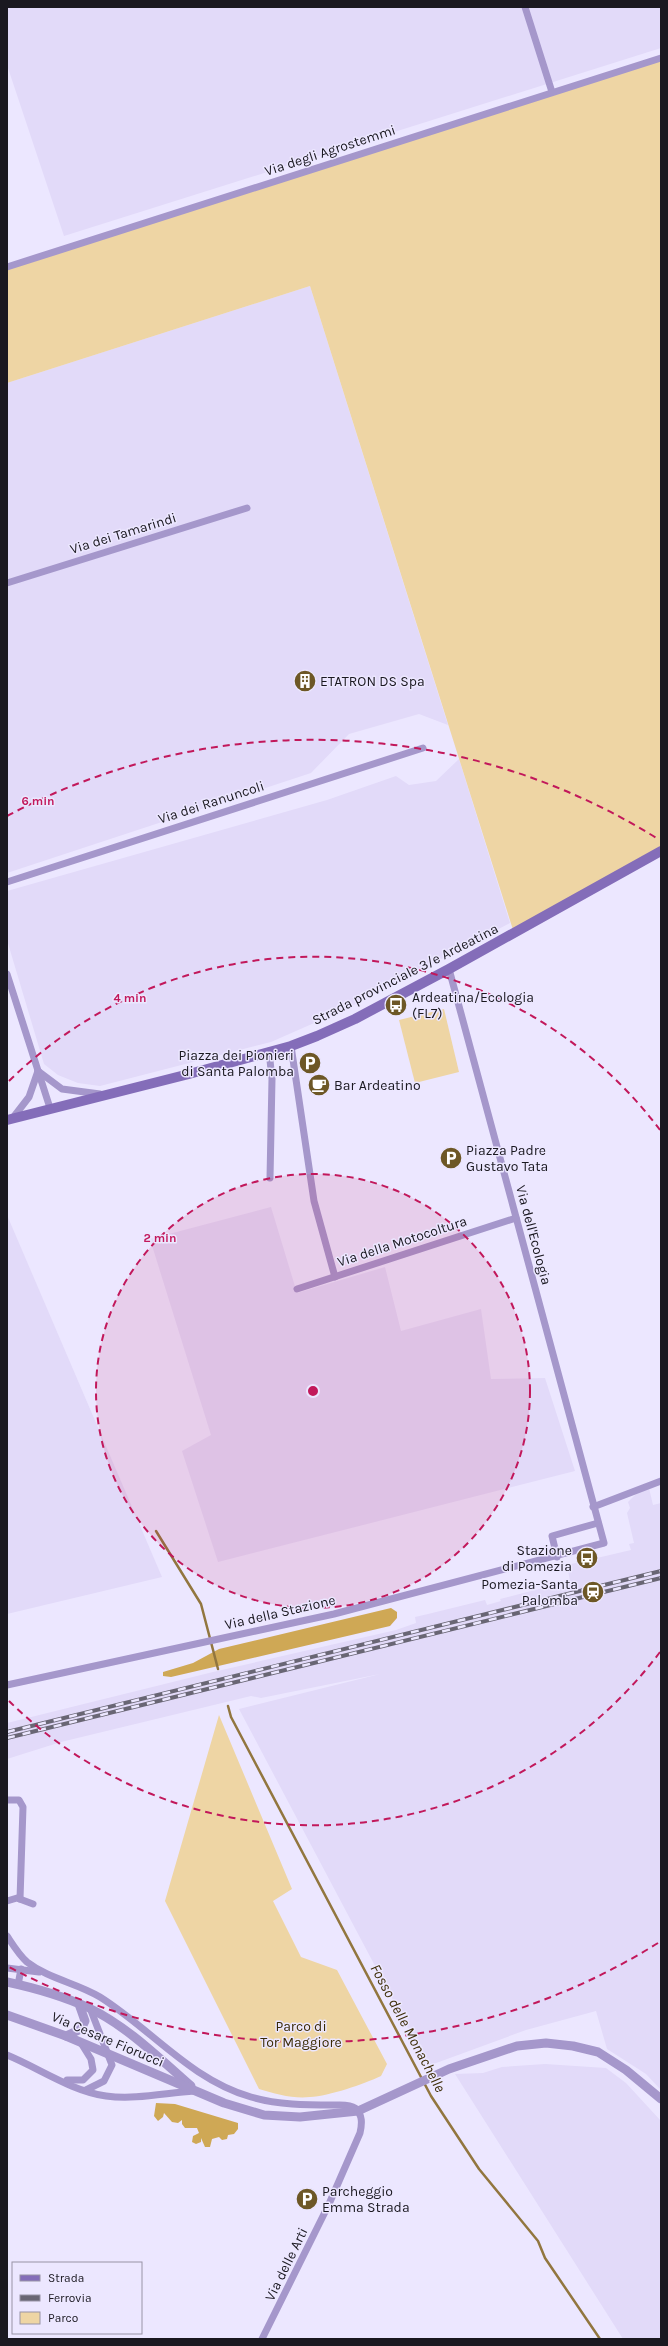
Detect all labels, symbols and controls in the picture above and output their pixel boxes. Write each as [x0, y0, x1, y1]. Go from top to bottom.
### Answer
street label: Via degli Agrostemmi [263, 121, 398, 180]
street label: Via dei Tamarindi [68, 509, 178, 558]
building icon: ETATRON DS Spa [292, 668, 318, 694]
place label: ETATRON DS Spa [320, 673, 425, 690]
street label: Via dei Ranuncoli [156, 777, 266, 828]
text: 6 min [21, 794, 55, 808]
street label: Strada provinciale 3/e Ardeatina [309, 920, 501, 1029]
place label: Ardeatina/Ecologia (FL7) [412, 989, 534, 1022]
text: 4 min [114, 991, 146, 1005]
bus stop icon: Ardeatina/Ecologia (FL7) [383, 992, 409, 1018]
place label: Piazza dei Pionieri di Santa Palomba [178, 1047, 294, 1080]
parking icon: Piazza dei Pionieri di Santa Palomba [297, 1050, 323, 1076]
cafe icon: Bar Ardeatino [306, 1072, 332, 1098]
place label: Bar Ardeatino [334, 1077, 421, 1094]
place label: Piazza Padre Gustavo Tata [466, 1142, 548, 1175]
parking icon: Piazza Padre Gustavo Tata [438, 1145, 464, 1171]
street label: Via dell'Ecologia [512, 1183, 555, 1287]
street label: Via della Motocoltura [335, 1213, 469, 1270]
text: 2 min [143, 1231, 177, 1245]
centre of rings [306, 1384, 320, 1398]
place label: Stazione di Pomezia [502, 1542, 572, 1575]
bus stop icon: Stazione di Pomezia [574, 1545, 600, 1571]
place label: Pomezia-Santa Palomba [481, 1576, 578, 1609]
station icon: Pomezia-Santa Palomba [580, 1579, 606, 1605]
street label: Via della Stazione [223, 1591, 337, 1633]
water label: Fosso delle Monachelle [367, 1961, 449, 2095]
street label: Via Cesare Fiorucci [49, 2008, 167, 2071]
park label: Parco di Tor Maggiore [260, 2018, 342, 2051]
place label: Parcheggio Emma Strada [322, 2183, 410, 2216]
parking icon: Parcheggio Emma Strada [294, 2186, 320, 2212]
street label: Via delle Arti [261, 2225, 312, 2304]
legend [12, 2262, 142, 2334]
text: Strada [48, 2271, 84, 2285]
text: Ferrovia [48, 2291, 92, 2305]
text: Parco [48, 2311, 78, 2325]

